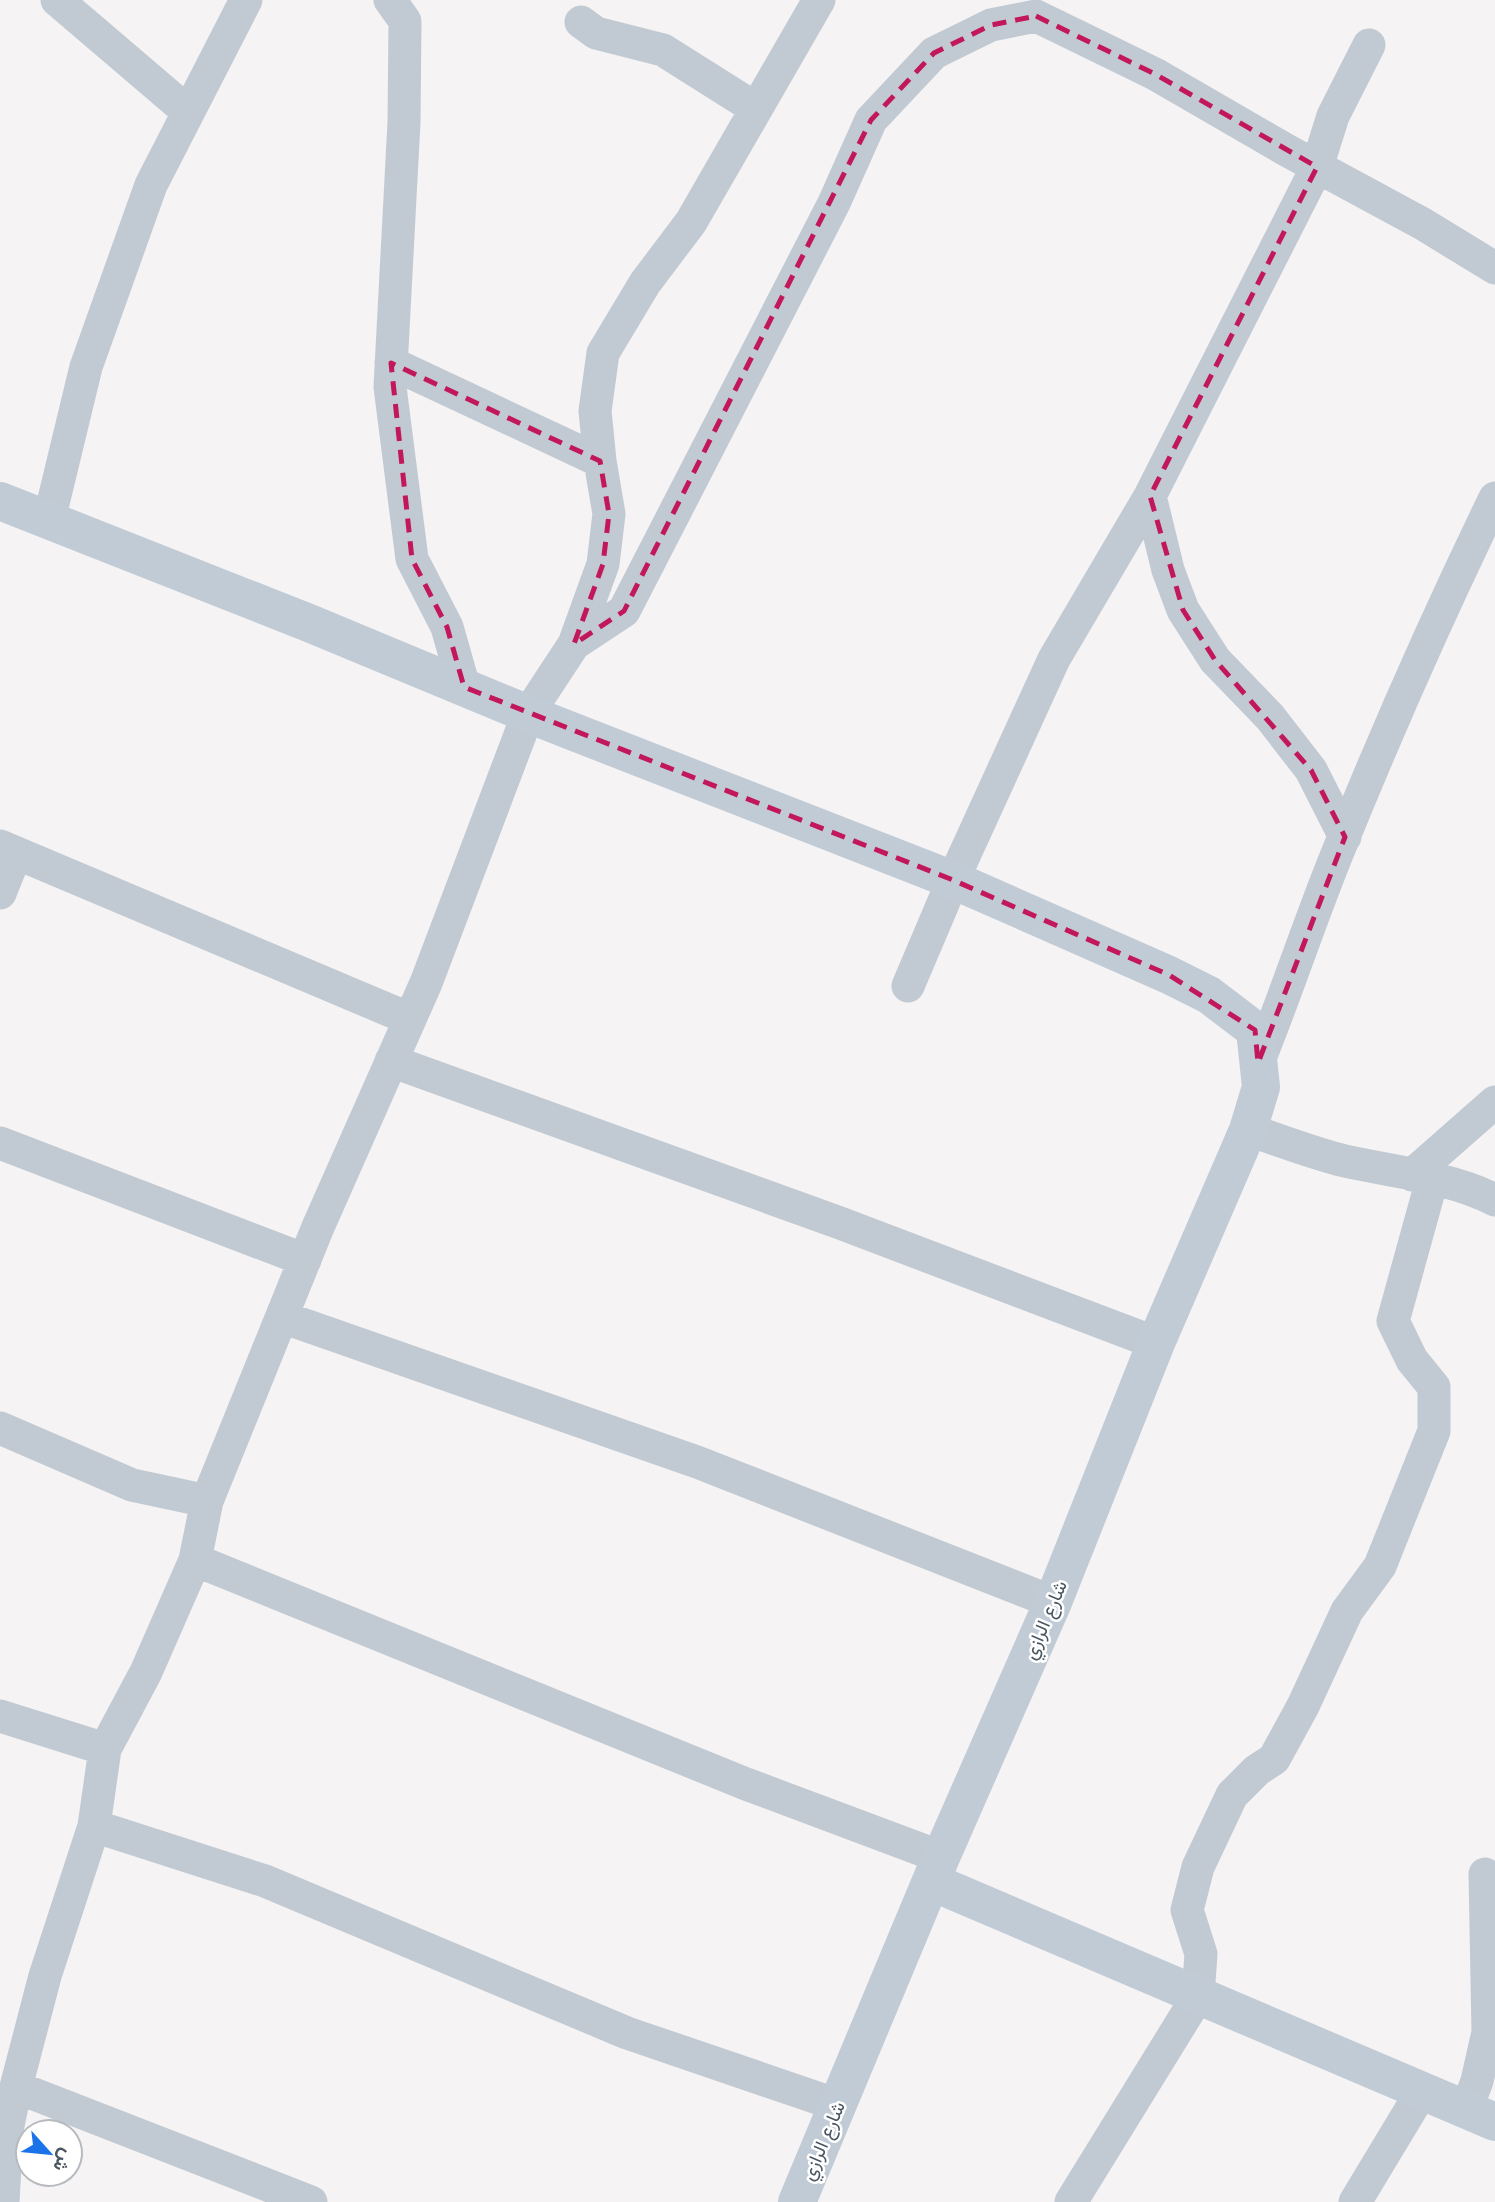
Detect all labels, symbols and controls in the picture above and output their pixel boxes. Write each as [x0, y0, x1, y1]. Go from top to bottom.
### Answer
street label: شارع الرازي [1019, 1577, 1076, 1665]
street label: شارع الرازي [797, 2098, 854, 2186]
north arrow [14, 2118, 84, 2188]
text: ش [48, 2145, 78, 2176]

